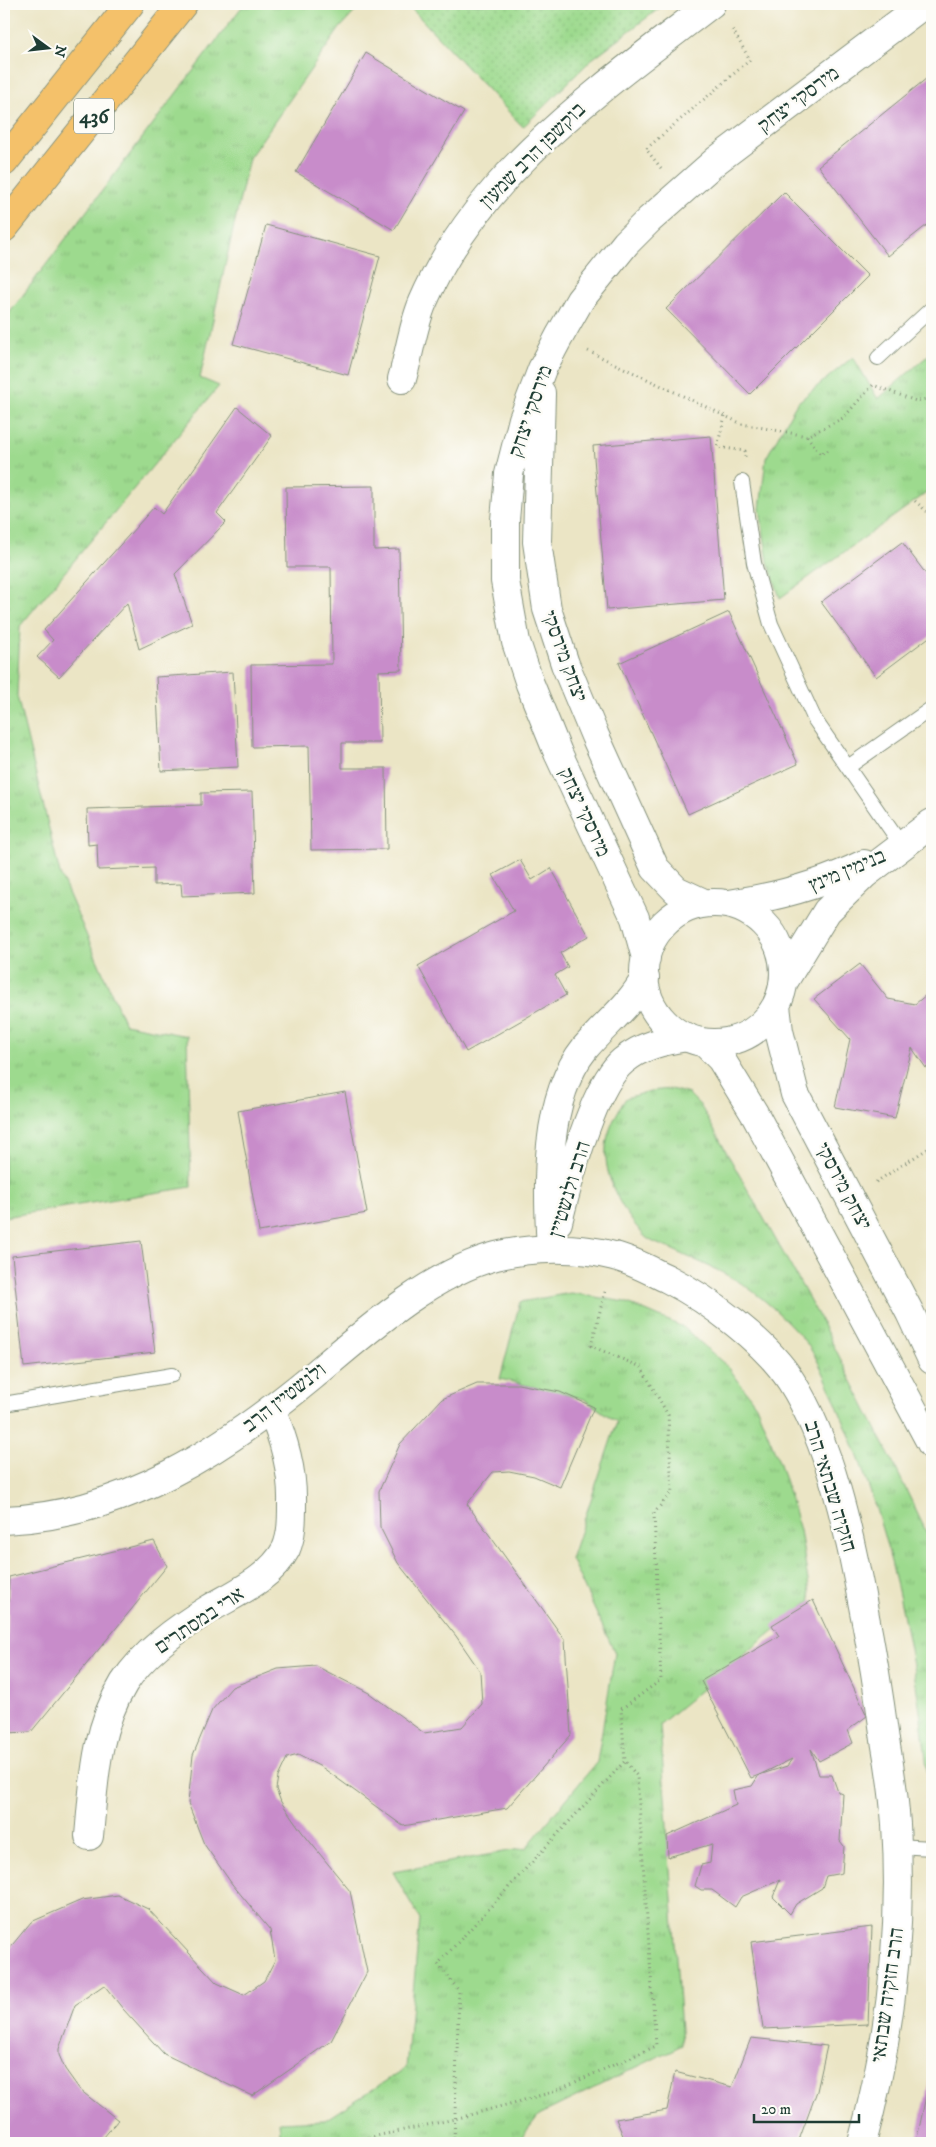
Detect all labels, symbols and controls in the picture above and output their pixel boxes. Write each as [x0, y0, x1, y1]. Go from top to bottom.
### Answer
north arrow [22, 22, 72, 72]
text: N [49, 43, 70, 59]
street label: מירסקי יצחק [753, 61, 845, 139]
street label: בוקשפן הרב שמעון [474, 97, 591, 214]
road number: 436 [74, 98, 114, 134]
street label: מירסקי יצחק [503, 362, 559, 461]
street label: יצחק מירסקי [535, 607, 593, 706]
street label: מירסקי יצחק [552, 764, 616, 861]
street label: בנימין מינץ [805, 843, 890, 899]
street label: הרב ולנשטיין [543, 1138, 597, 1240]
street label: יצחק מירסקי [809, 1138, 877, 1235]
street label: ולנשטיין הרב [238, 1357, 332, 1439]
street label: חזקיה שבתאי הרב [798, 1417, 862, 1555]
street label: ארי במסתרים [150, 1581, 249, 1660]
street label: הרב חזקיה שבתאי [866, 1926, 910, 2064]
scale bar [754, 2092, 858, 2124]
text: 20 m [761, 2100, 791, 2119]

